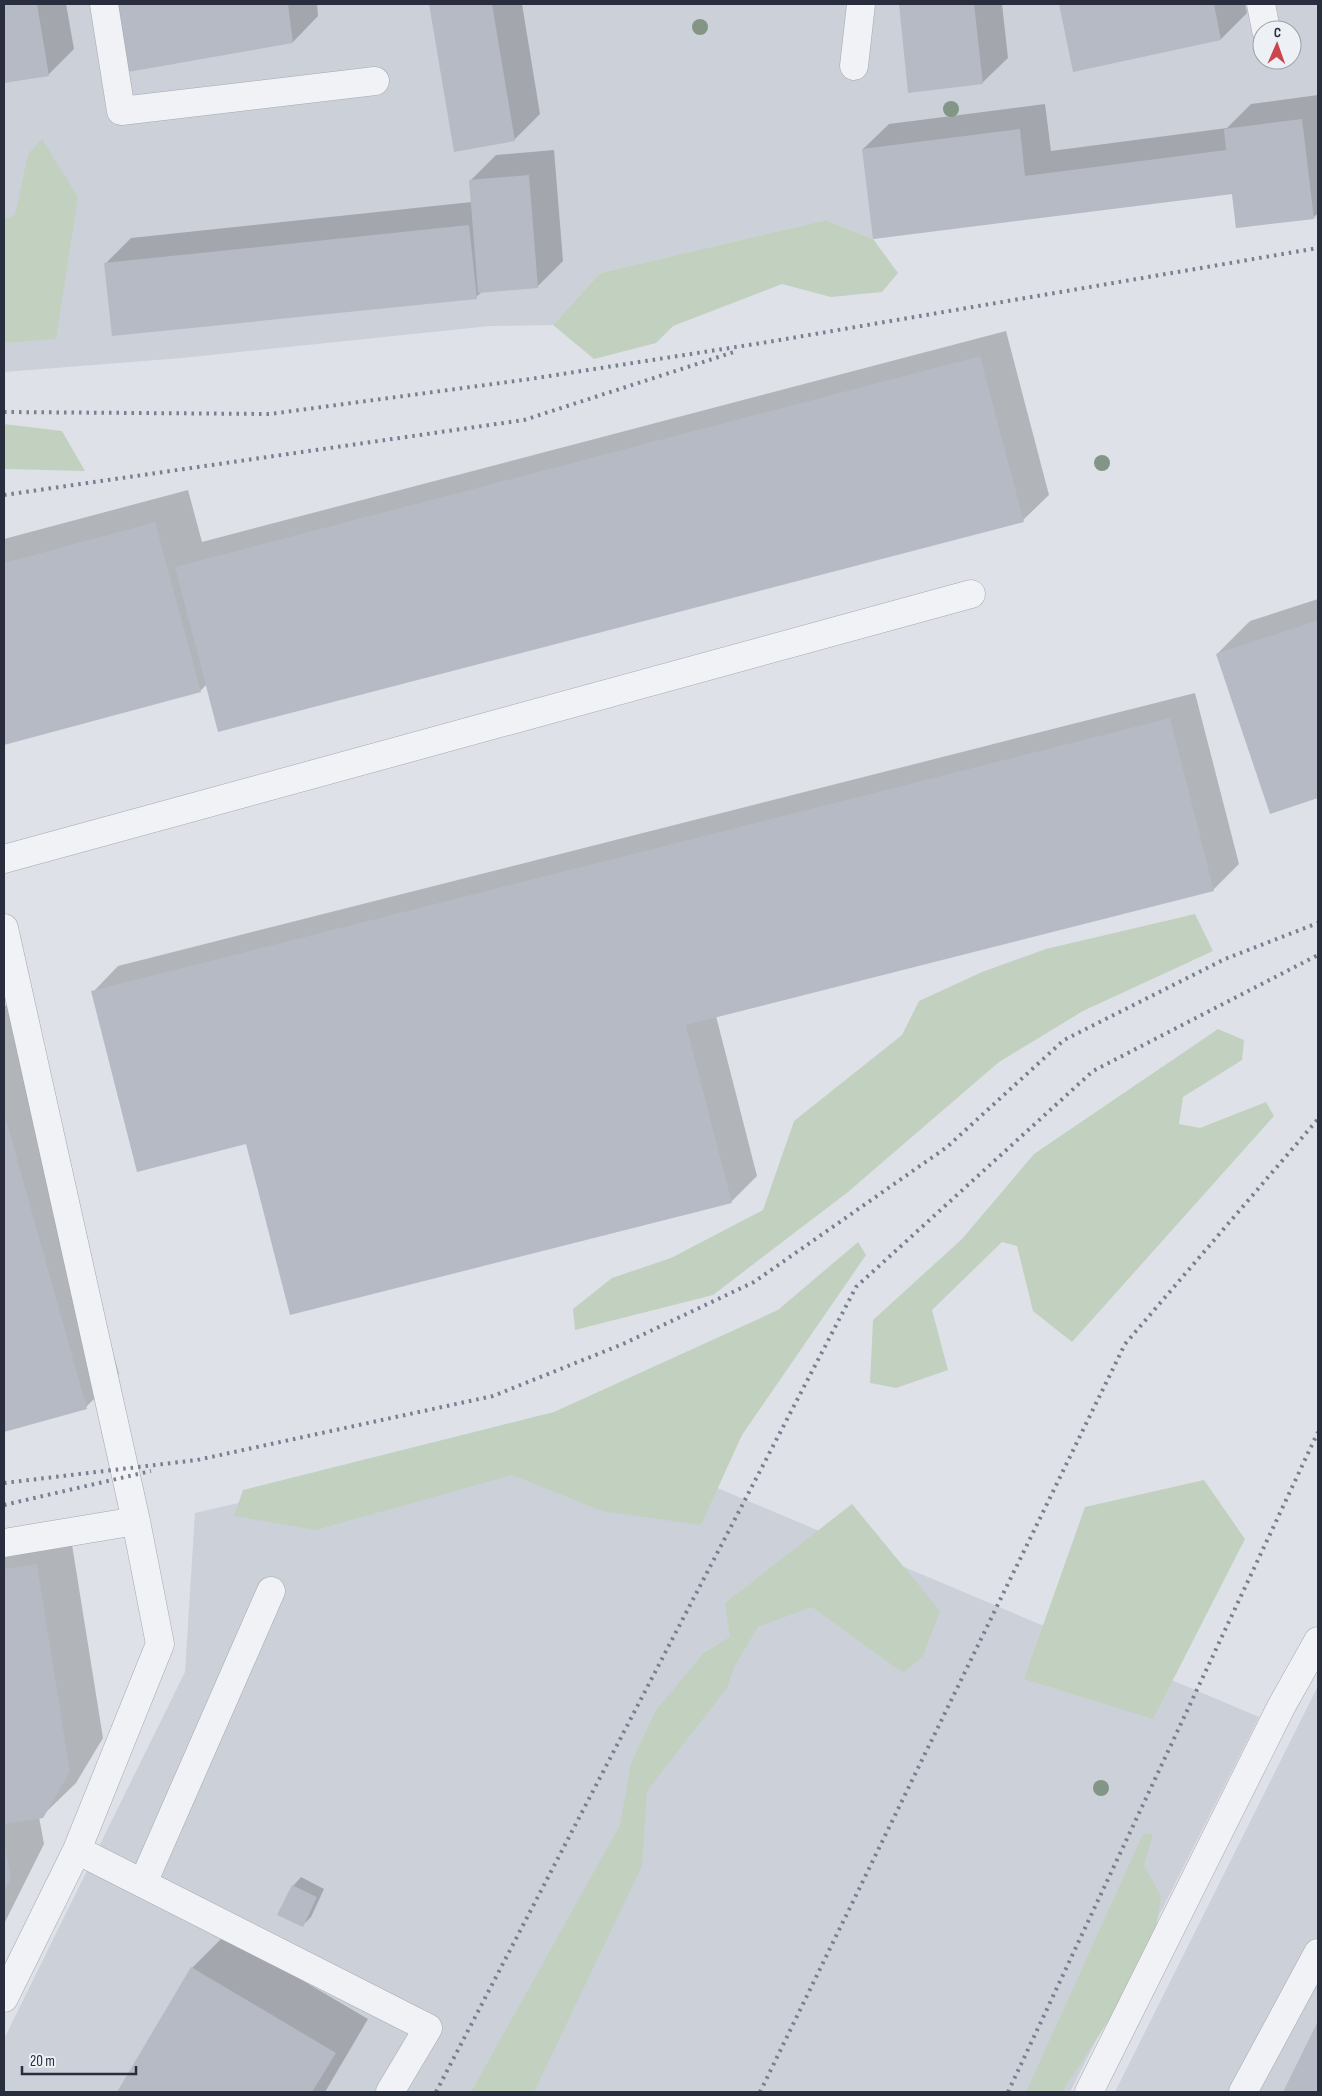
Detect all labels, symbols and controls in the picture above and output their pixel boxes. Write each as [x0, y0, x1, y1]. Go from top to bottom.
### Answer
north arrow [1252, 20, 1302, 70]
text: С [1274, 24, 1281, 41]
scale bar [22, 2044, 136, 2076]
text: 20 m [30, 2052, 55, 2071]

